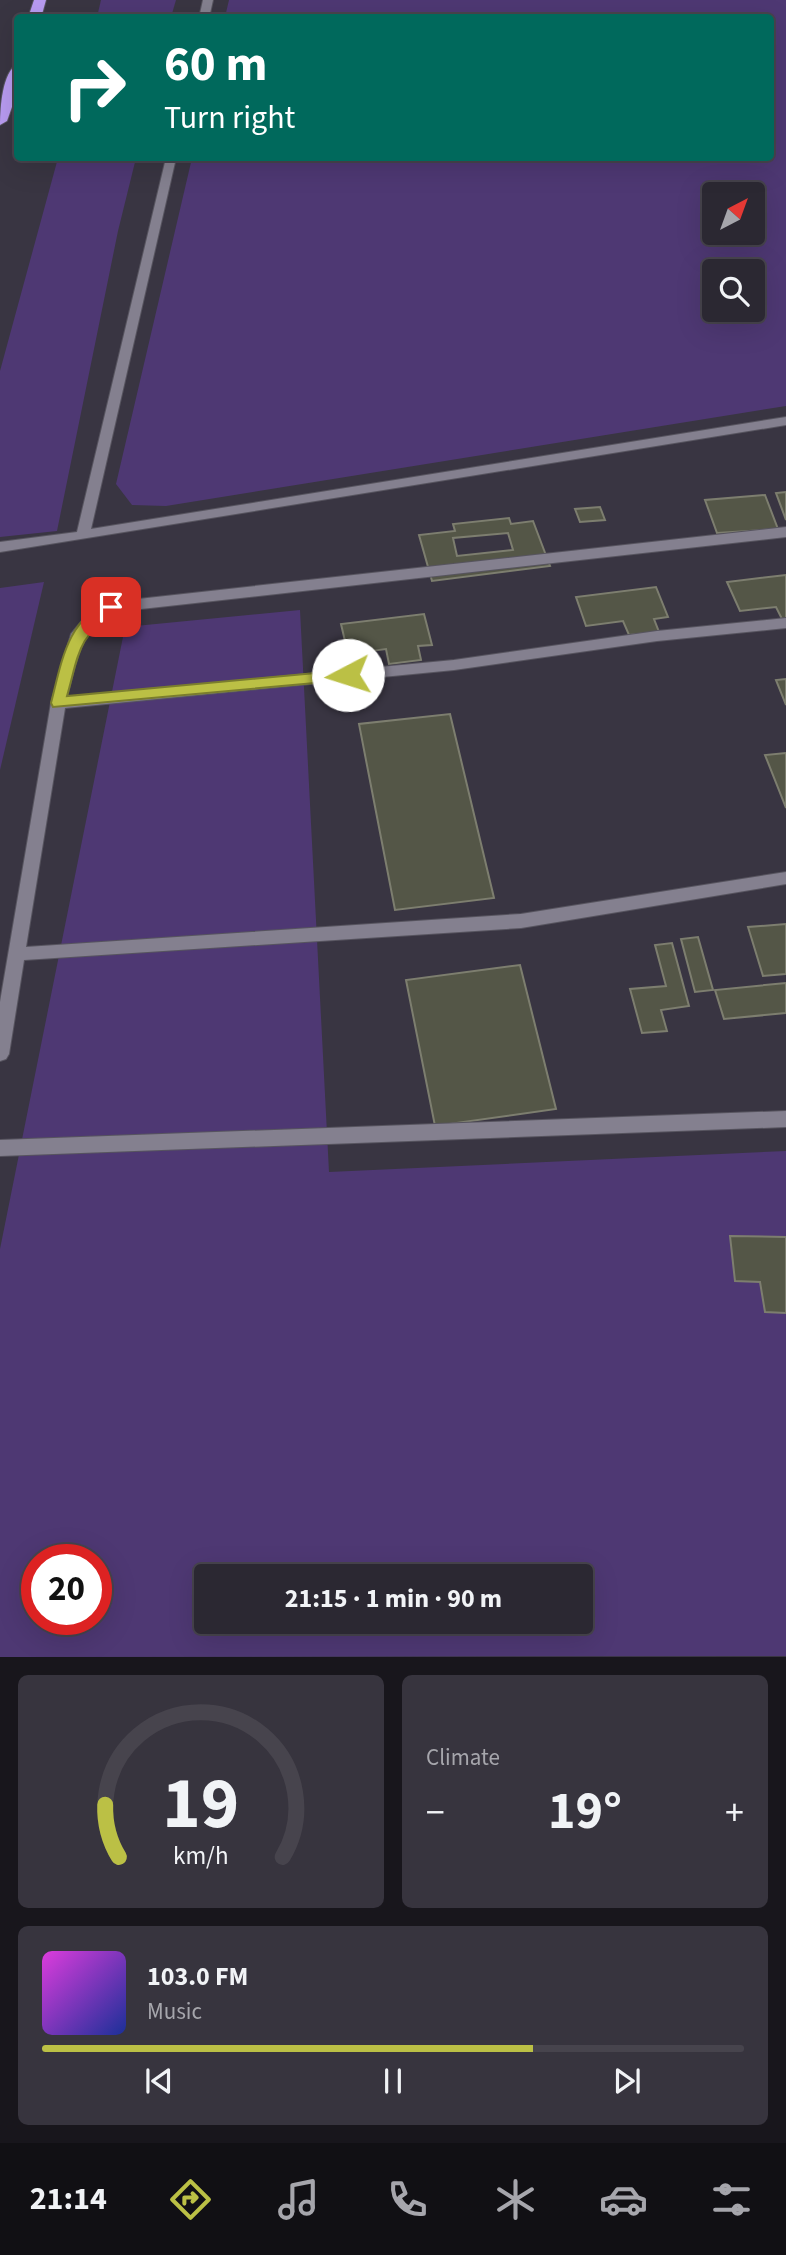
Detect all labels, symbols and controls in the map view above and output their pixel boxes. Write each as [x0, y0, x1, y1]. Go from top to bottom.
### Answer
text: 60 m [164, 30, 268, 100]
icon: right [49, 42, 140, 133]
text: Turn right [164, 95, 295, 141]
north arrow [702, 182, 765, 245]
map controls [702, 182, 765, 322]
button: search [702, 259, 765, 322]
pin [81, 577, 141, 637]
icon: arrive [92, 588, 130, 626]
position arrow [311, 638, 385, 712]
speed limit sign: 20 [21, 1544, 112, 1635]
text: 21:15 · 1 min · 90 m [285, 1580, 502, 1617]
text: Climate [426, 1741, 500, 1774]
text: 19 [163, 1753, 239, 1857]
text: 19° [548, 1775, 622, 1849]
text: − [426, 1786, 445, 1840]
text: + [725, 1786, 744, 1840]
text: km/h [173, 1838, 229, 1874]
text: 103.0 FM [147, 1958, 248, 1995]
text: Music [147, 1995, 202, 2028]
icon: previous [140, 2062, 178, 2100]
icon: pause [374, 2062, 412, 2100]
icon: next [608, 2062, 646, 2100]
icon: directions [166, 2175, 215, 2224]
icon: music [274, 2175, 323, 2224]
icon: phone [383, 2175, 432, 2224]
icon: climate [491, 2175, 540, 2224]
icon: car [599, 2175, 648, 2224]
icon: filters [707, 2175, 756, 2224]
text: 21:14 [30, 2176, 107, 2222]

